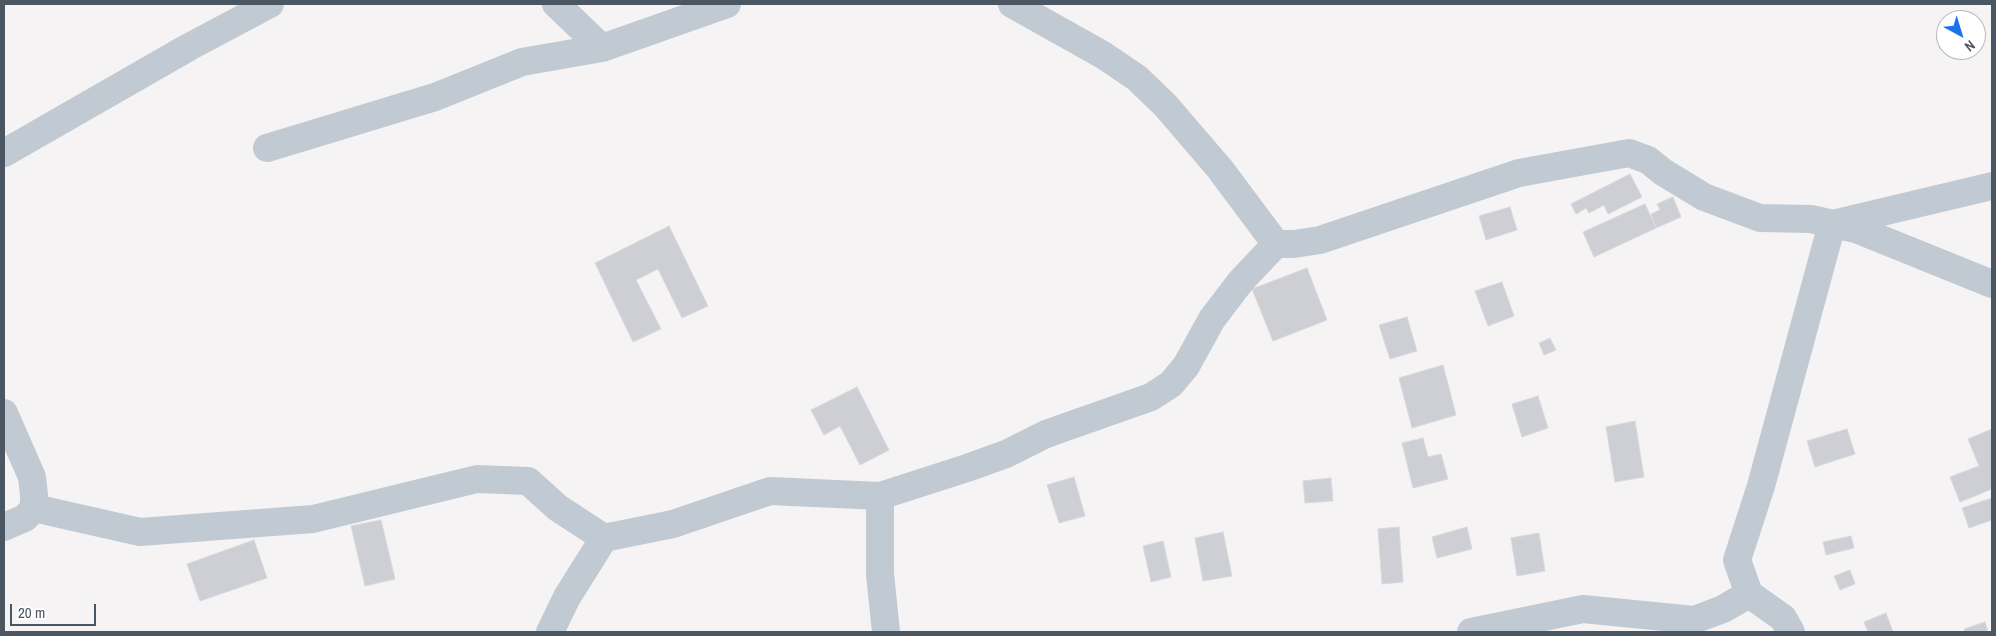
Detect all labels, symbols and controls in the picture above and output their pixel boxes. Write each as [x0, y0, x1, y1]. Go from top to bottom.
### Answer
north arrow [1936, 10, 1986, 60]
text: N [1961, 36, 1979, 55]
scale bar [12, 594, 99, 626]
text: 20 m [18, 602, 45, 623]

